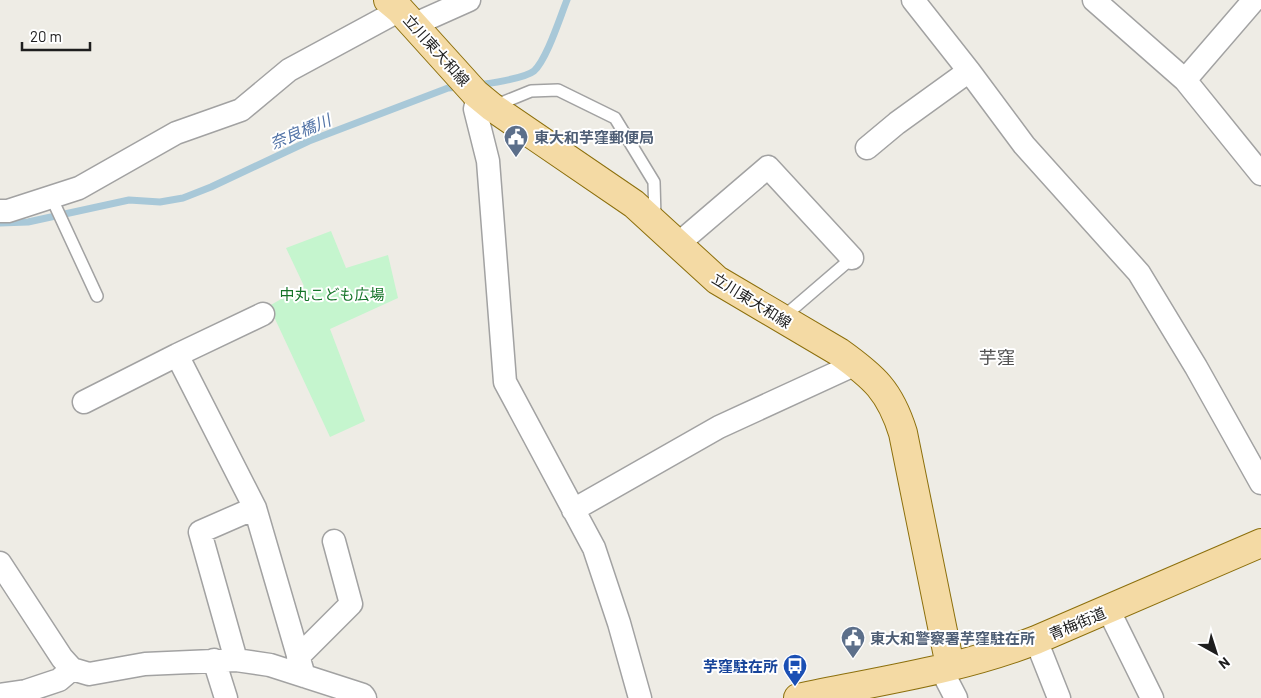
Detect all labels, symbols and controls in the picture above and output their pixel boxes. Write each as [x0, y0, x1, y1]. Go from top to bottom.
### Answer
street label: 立川東大和線 [400, 11, 474, 89]
scale bar [22, 20, 90, 52]
text: 20 m [30, 27, 62, 45]
water label: 奈良橋川 [267, 109, 335, 152]
public building icon: 東大和芋窪郵便局 [503, 124, 529, 158]
place label: 東大和芋窪郵便局 [534, 128, 654, 146]
street label: 立川東大和線 [709, 269, 795, 331]
park label: 中丸こども広場 [279, 285, 385, 303]
district label: 芋窪 [979, 346, 1015, 368]
street label: 青梅街道 [1046, 603, 1108, 643]
public building icon: 東大和警察署芋窪駐在所 [840, 625, 866, 659]
north arrow [1191, 628, 1241, 678]
place label: 東大和警察署芋窪駐在所 [870, 629, 1035, 647]
bus stop icon: 芋窪駐在所 [782, 653, 808, 687]
text: N [1216, 654, 1233, 673]
place label: 芋窪駐在所 [703, 657, 778, 675]

